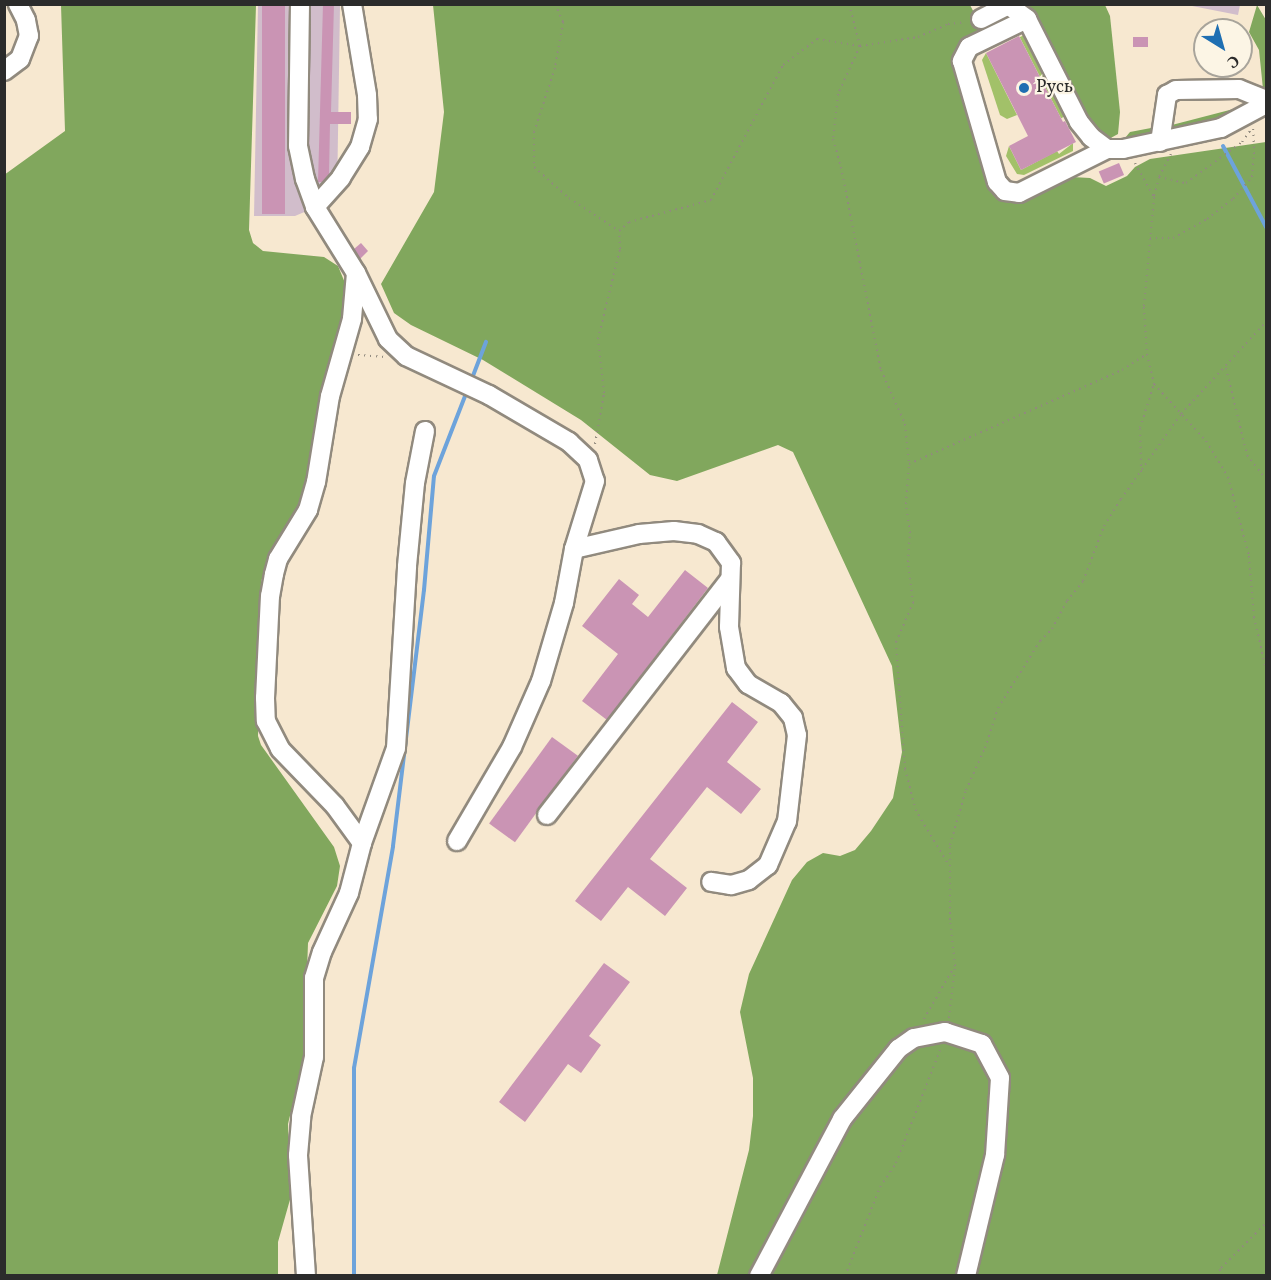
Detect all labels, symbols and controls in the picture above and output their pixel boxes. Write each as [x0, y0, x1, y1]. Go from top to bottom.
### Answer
north arrow [1193, 18, 1253, 78]
text: С [1222, 49, 1243, 73]
place label: Русь [1036, 77, 1073, 99]
marker: Русь [1017, 81, 1031, 95]

